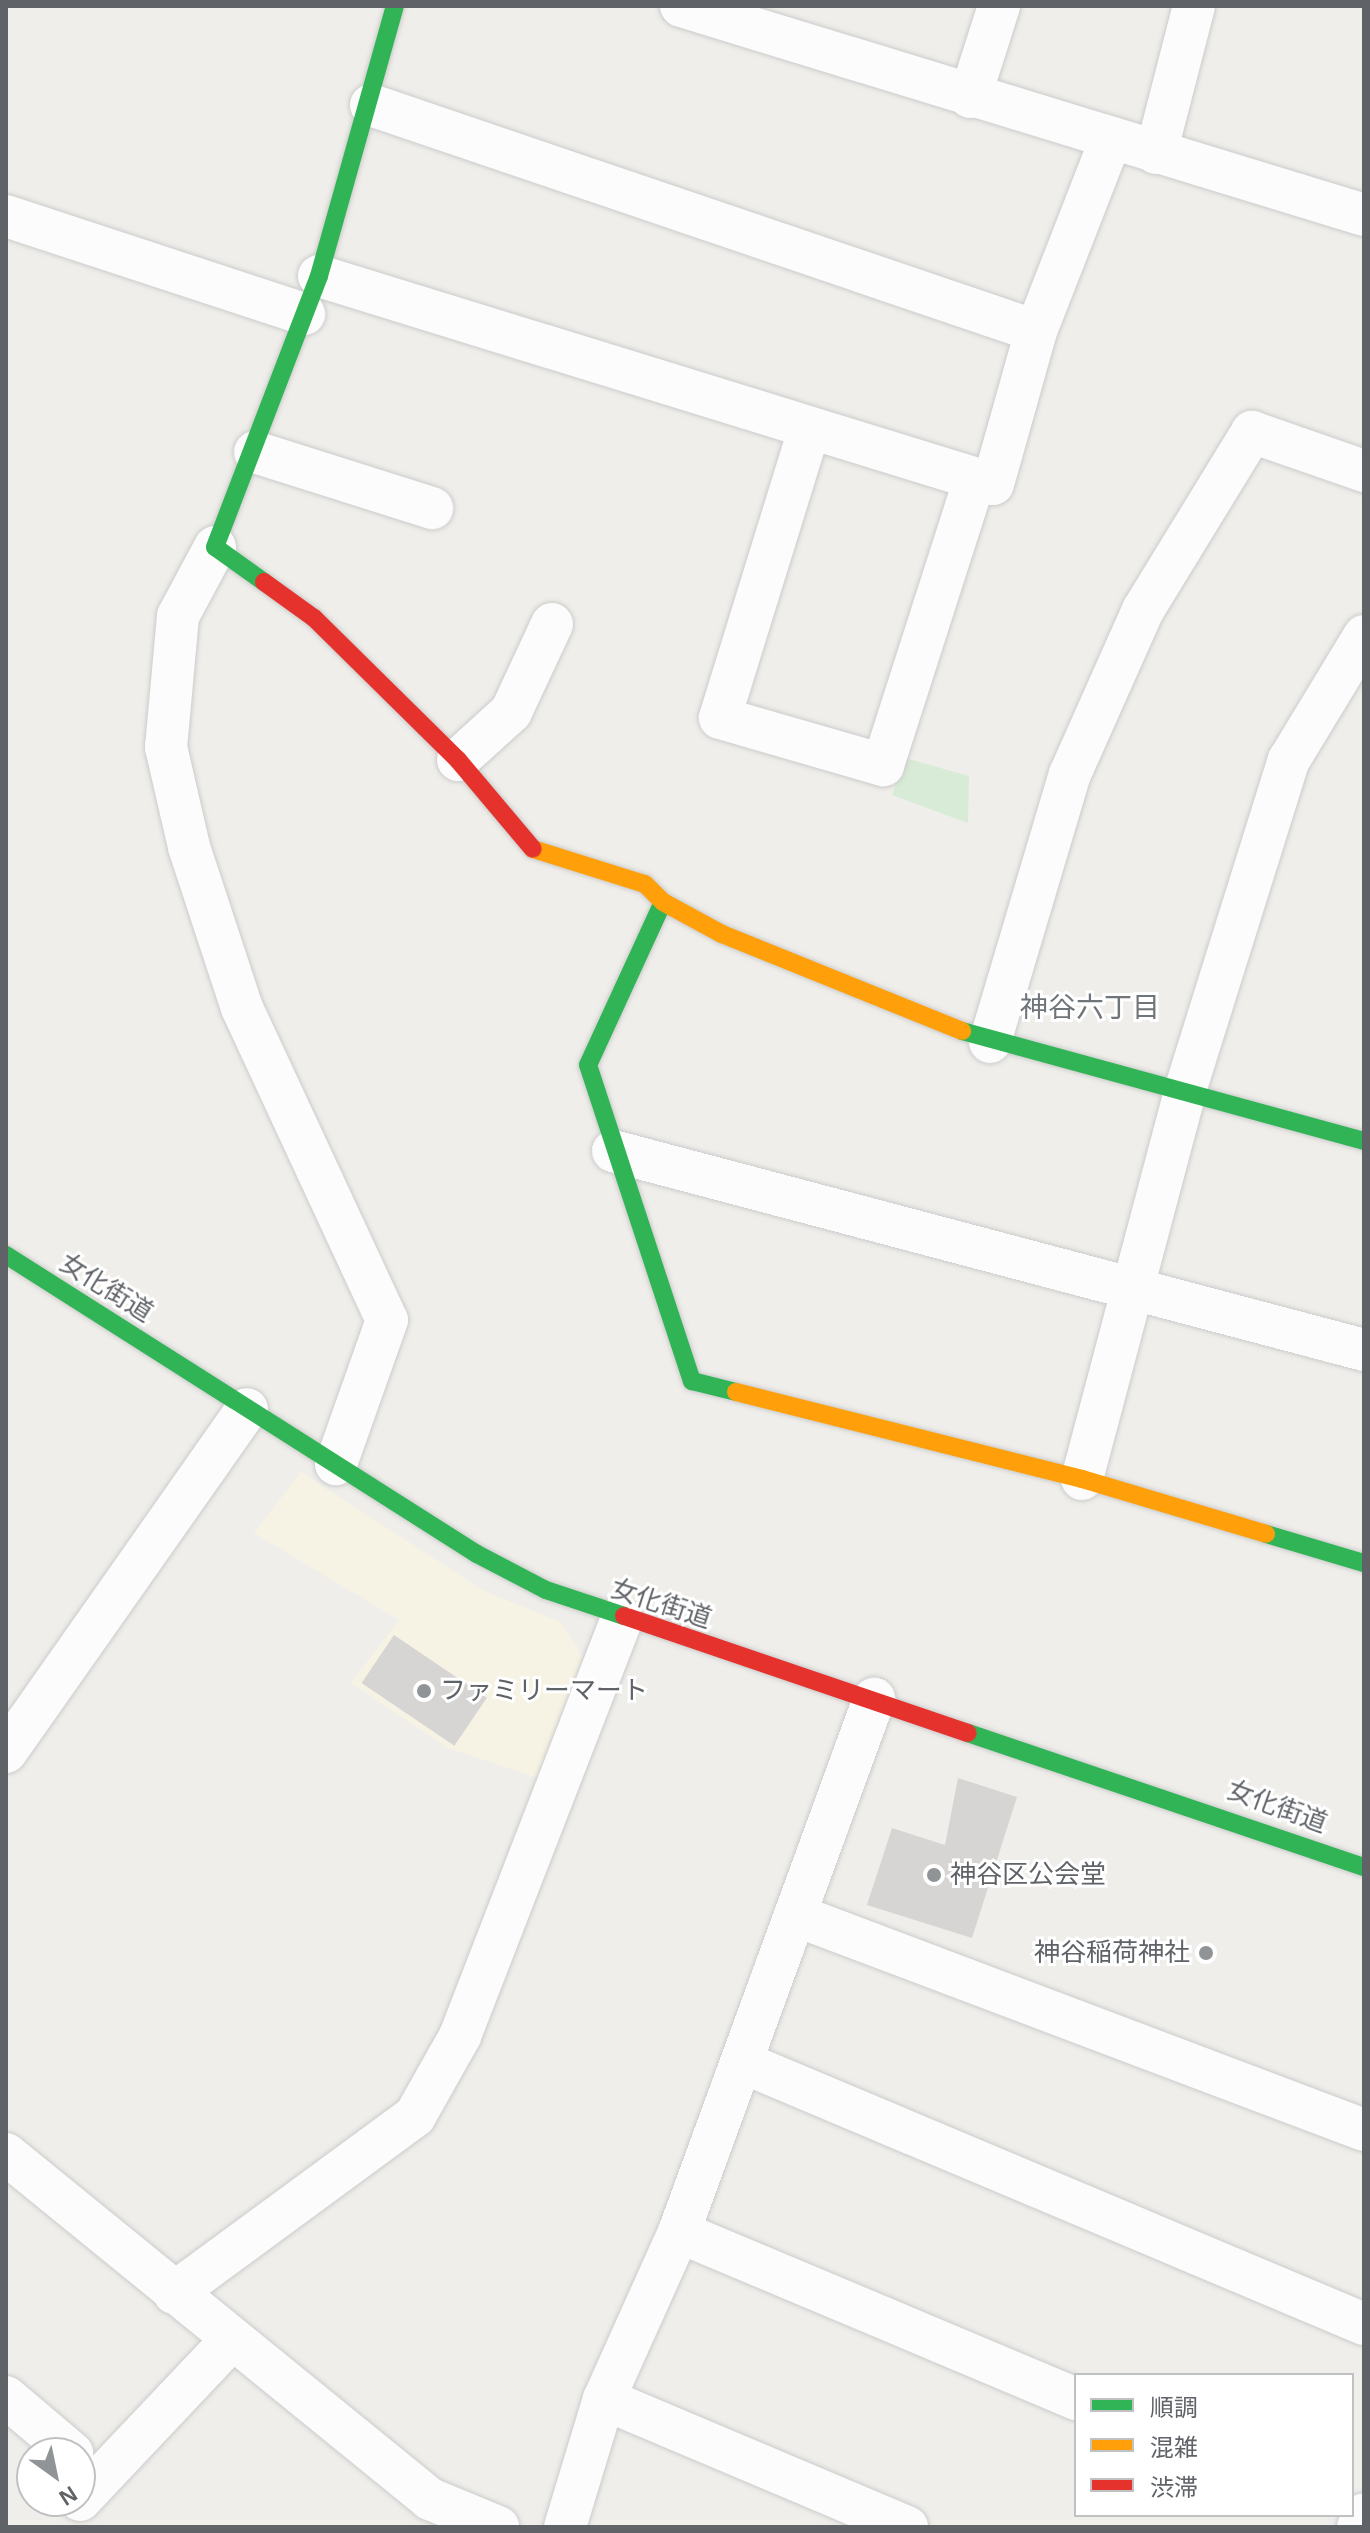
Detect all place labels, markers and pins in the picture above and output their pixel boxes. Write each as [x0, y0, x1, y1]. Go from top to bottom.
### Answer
place label: ファミリーマート [440, 1675, 648, 1707]
marker: ファミリーマート [415, 1682, 433, 1700]
place label: 神谷区公会堂 [950, 1859, 1106, 1891]
marker: 神谷区公会堂 [925, 1866, 943, 1884]
place label: 神谷稲荷神社 [1034, 1937, 1190, 1969]
marker: 神谷稲荷神社 [1197, 1944, 1215, 1962]

